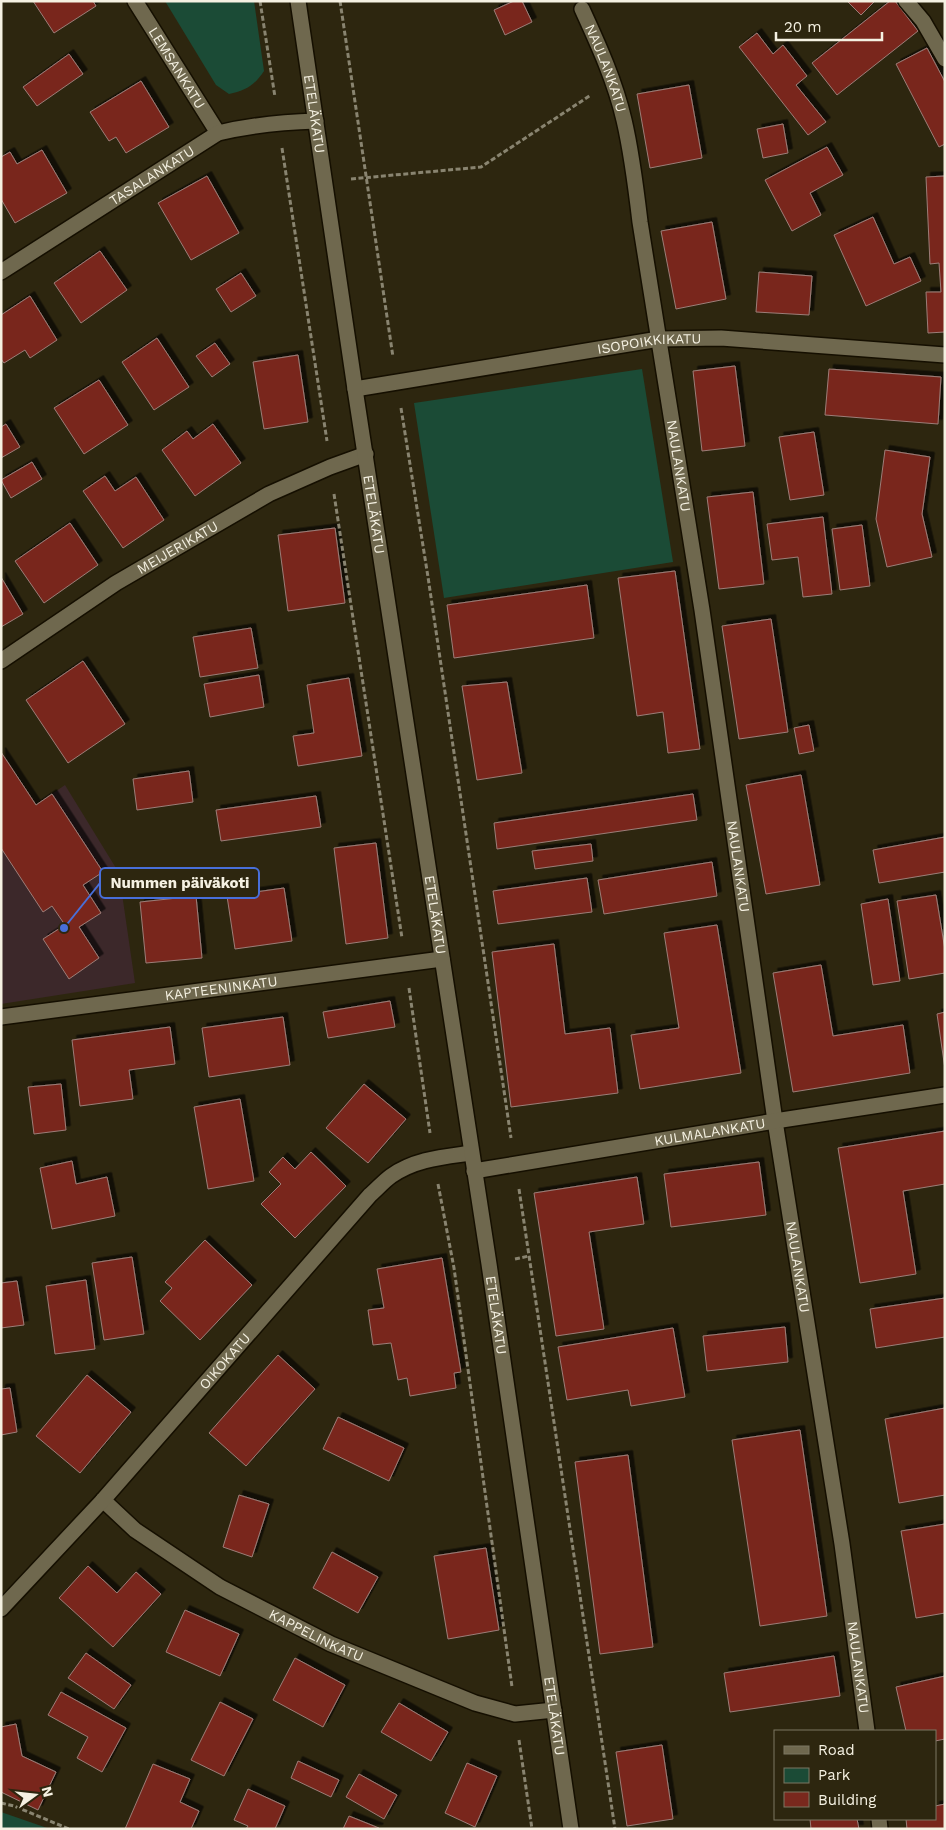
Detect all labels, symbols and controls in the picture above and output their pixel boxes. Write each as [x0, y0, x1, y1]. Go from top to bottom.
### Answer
scale bar [776, 10, 882, 42]
text: 20 m [784, 18, 822, 36]
street label: NAULANKATU [582, 22, 630, 114]
street label: LEMSANKATU [145, 24, 209, 112]
street label: ETELÄKATU [301, 73, 328, 154]
street label: TASALANKATU [106, 142, 197, 209]
street label: ISOPOIKKIKATU [596, 330, 701, 357]
street label: NAULANKATU [664, 419, 694, 513]
street label: ETELÄKATU [360, 474, 388, 555]
street label: MEIJERIKATU [134, 517, 221, 577]
street label: NAULANKATU [724, 819, 753, 913]
callout: Nummen päiväkoti [100, 868, 259, 898]
text: Nummen päiväkoti [111, 874, 249, 892]
street label: ETELÄKATU [422, 874, 449, 955]
street label: KAPTEENINKATU [164, 973, 278, 1003]
street label: KULMALANKATU [653, 1115, 766, 1149]
street label: NAULANKATU [783, 1220, 813, 1314]
street label: ETELÄKATU [483, 1275, 510, 1356]
street label: OIKOKATU [196, 1330, 254, 1392]
street label: KAPPELINKATU [266, 1606, 366, 1664]
street label: NAULANKATU [844, 1620, 873, 1714]
street label: ETELÄKATU [541, 1675, 568, 1756]
legend [774, 1730, 936, 1820]
text: Road [818, 1741, 855, 1759]
text: Park [818, 1766, 851, 1784]
north arrow [10, 1770, 60, 1820]
text: N [38, 1785, 57, 1799]
text: Building [818, 1791, 876, 1809]

